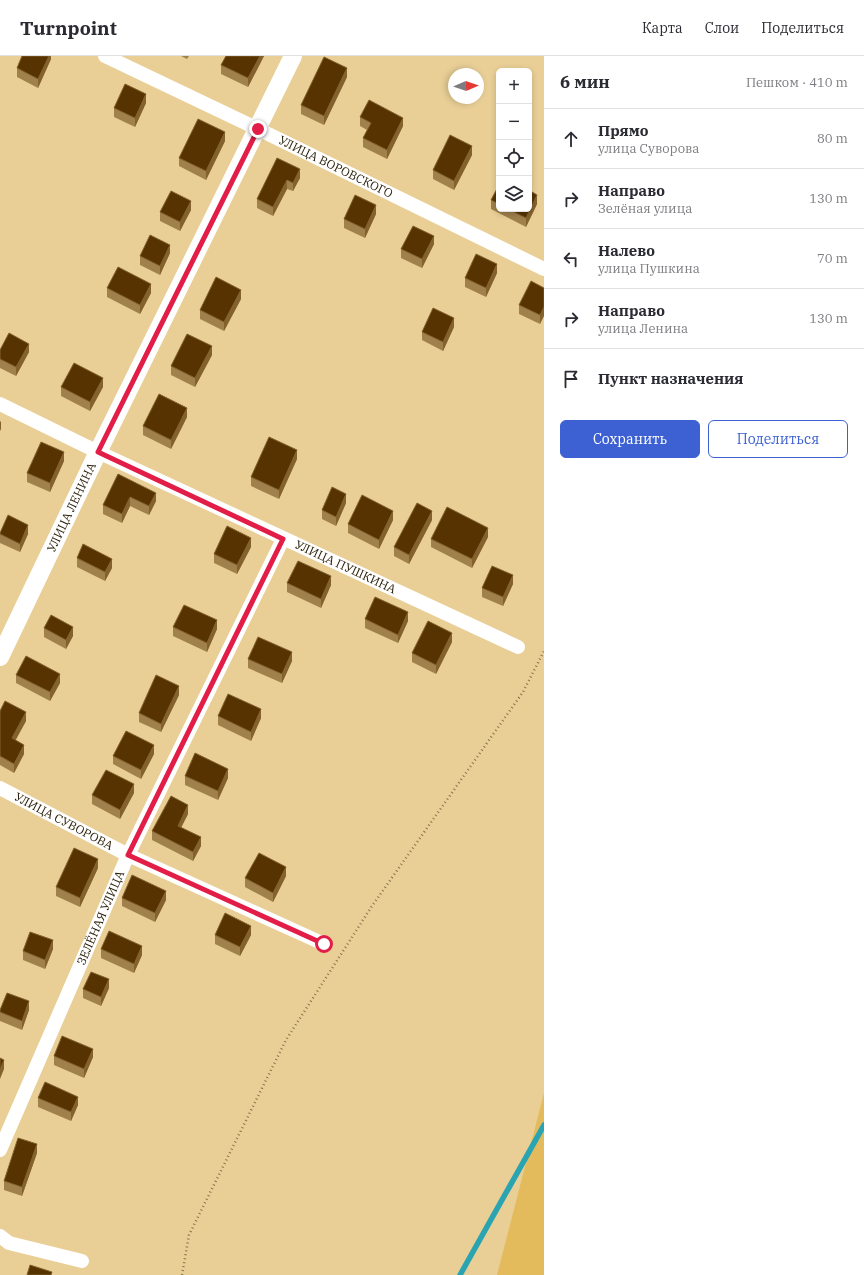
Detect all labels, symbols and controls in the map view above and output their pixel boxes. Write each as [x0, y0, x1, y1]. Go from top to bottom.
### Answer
text: Turnpoint [20, 16, 117, 40]
text: Карта [642, 19, 683, 37]
text: Слои [705, 19, 739, 37]
text: Поделиться [761, 19, 844, 37]
north arrow [448, 68, 484, 104]
map controls [496, 68, 532, 212]
button: + [496, 68, 532, 104]
text: 6 мин [560, 71, 610, 93]
text: Пешком · 410 m [746, 74, 848, 91]
button: − [496, 104, 532, 140]
route end [249, 120, 267, 138]
text: Прямо [598, 121, 649, 140]
icon: ahead [560, 128, 582, 150]
text: 80 m [817, 130, 848, 147]
street label: УЛИЦА ВОРОВСКОГО [276, 132, 395, 201]
button: locate [496, 140, 532, 176]
text: улица Суворова [598, 140, 699, 157]
button: layers [496, 176, 532, 212]
text: Направо [598, 181, 665, 200]
icon: right [560, 188, 582, 210]
text: 130 m [809, 190, 848, 207]
text: Зелёная улица [598, 200, 692, 217]
text: Налево [598, 241, 655, 260]
icon: left [560, 248, 582, 270]
text: 70 m [817, 250, 848, 267]
text: улица Пушкина [598, 260, 700, 277]
text: Направо [598, 301, 665, 320]
icon: right [560, 308, 582, 330]
text: 130 m [809, 310, 848, 327]
text: улица Ленина [598, 320, 688, 337]
icon: arrive [560, 368, 582, 390]
text: Пункт назначения [598, 369, 744, 388]
button: Сохранить [560, 420, 700, 458]
button: Поделиться [708, 420, 848, 458]
street label: УЛИЦА ЛЕНИНА [43, 459, 99, 554]
street label: УЛИЦА ПУШКИНА [293, 537, 399, 597]
street label: УЛИЦА СУВОРОВА [12, 789, 117, 853]
street label: ЗЕЛЁНАЯ УЛИЦА [73, 867, 128, 967]
route start [315, 935, 333, 953]

